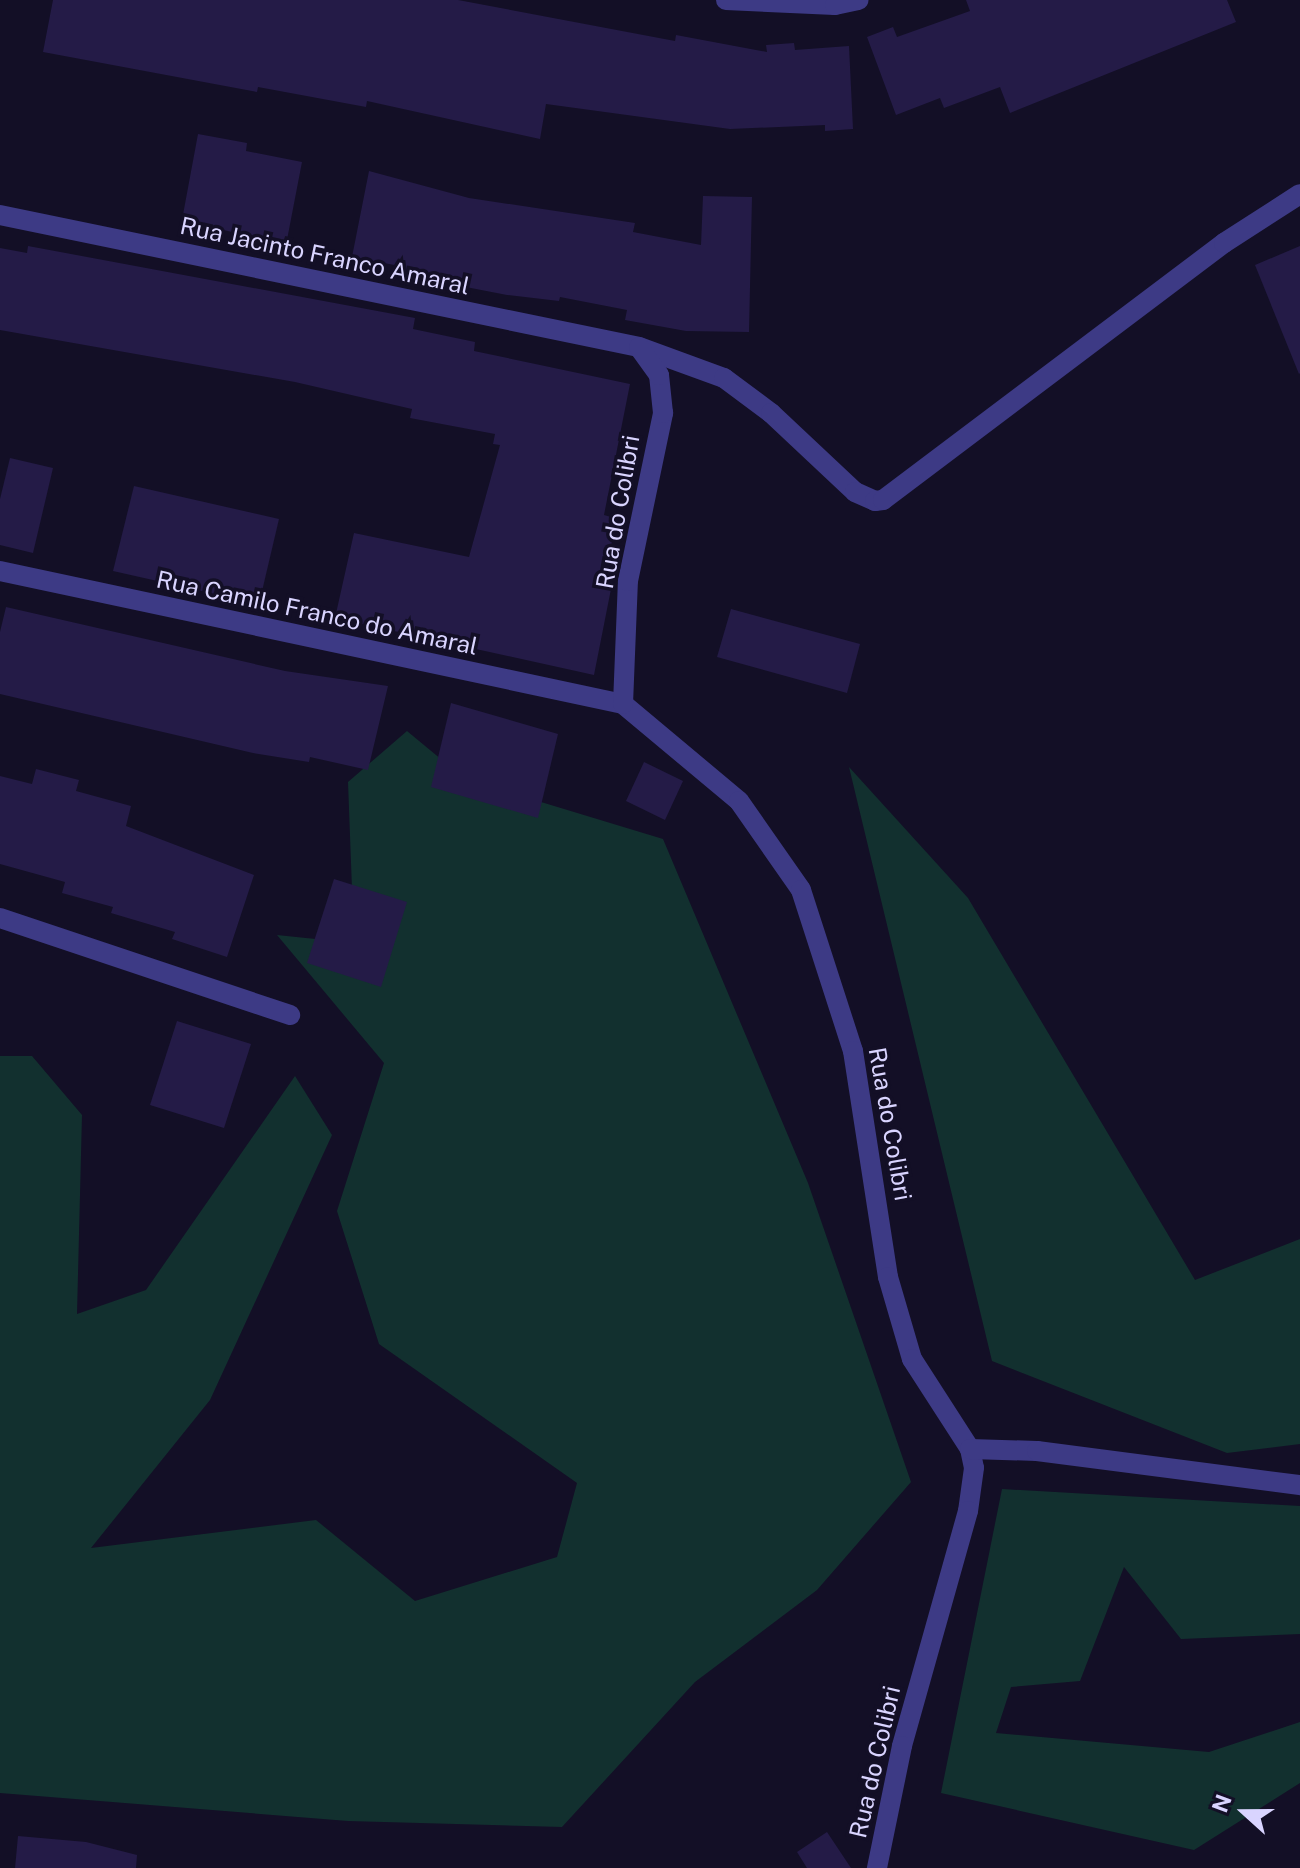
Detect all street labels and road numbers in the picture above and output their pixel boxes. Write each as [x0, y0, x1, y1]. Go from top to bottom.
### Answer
street label: Rua Jacinto Franco Amaral [177, 211, 473, 301]
street label: Rua do Colibri [590, 433, 646, 591]
street label: Rua Camilo Franco do Amaral [153, 565, 481, 661]
street label: Rua do Colibri [862, 1045, 918, 1203]
street label: Rua do Colibri [843, 1683, 907, 1841]

